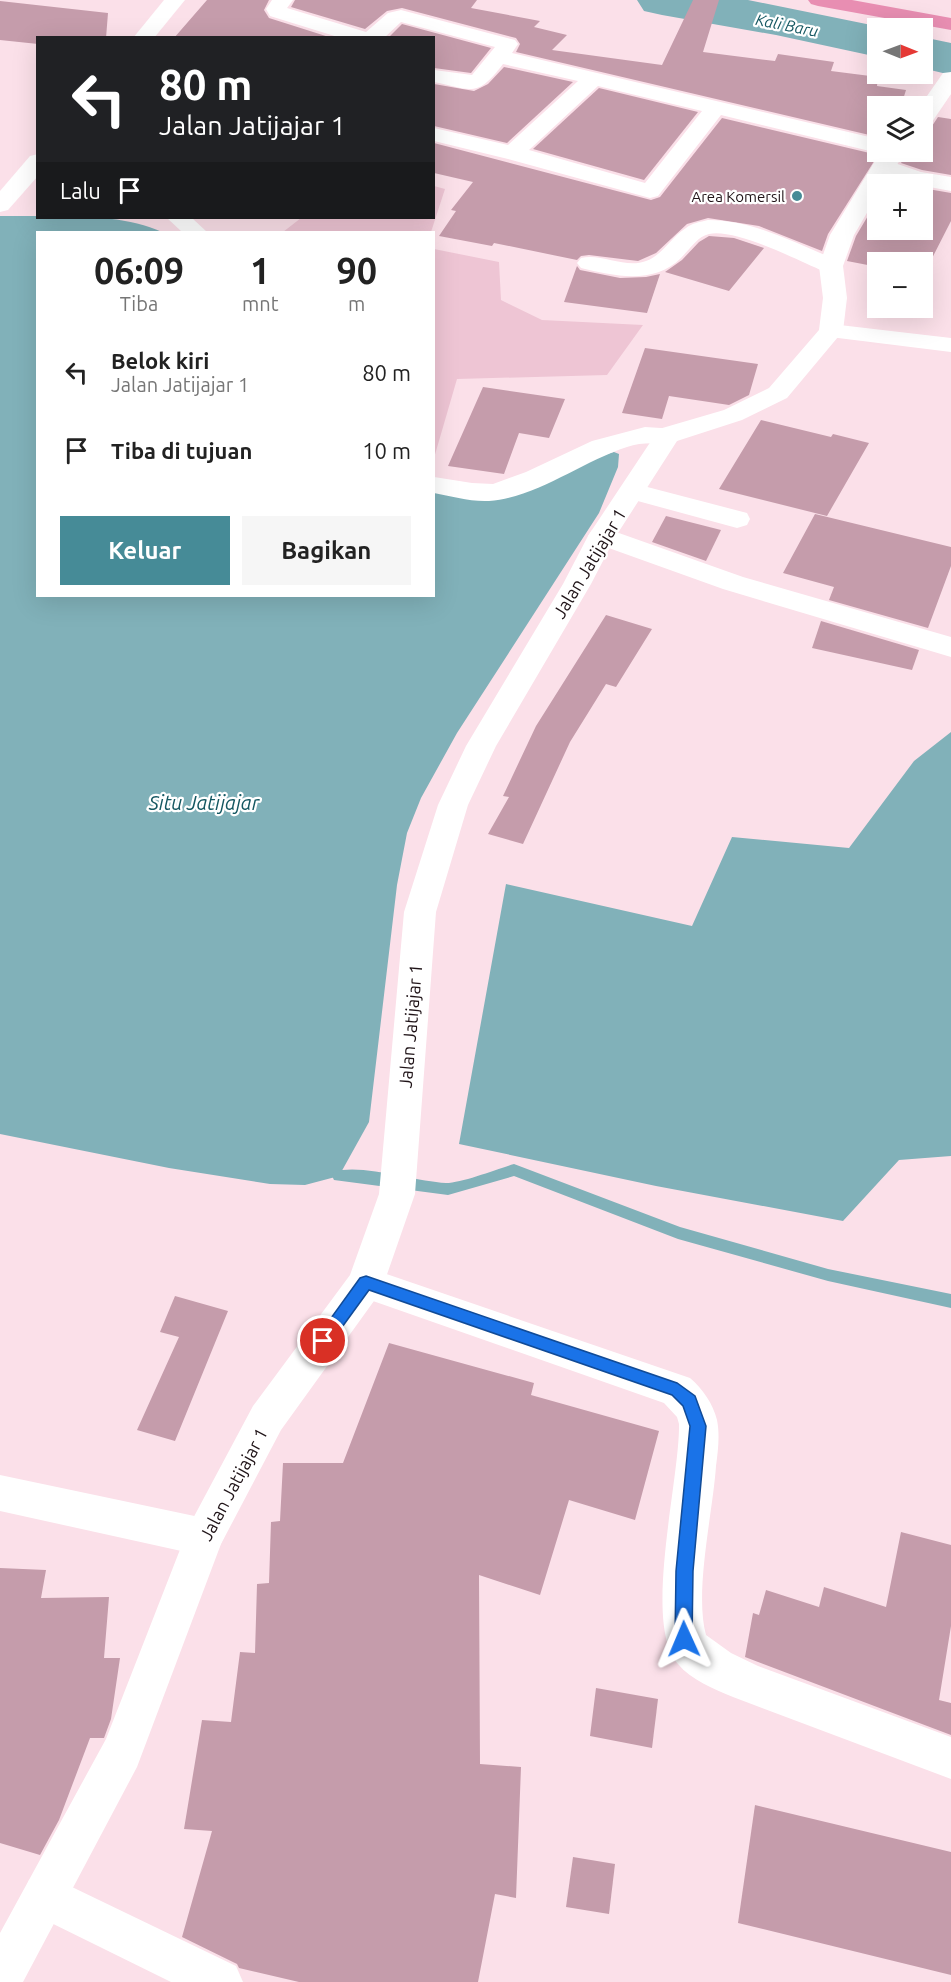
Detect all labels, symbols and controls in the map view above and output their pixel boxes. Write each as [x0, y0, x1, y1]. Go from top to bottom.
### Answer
water label: Kali Baru [754, 10, 820, 40]
north arrow [867, 18, 933, 84]
map controls [867, 18, 933, 318]
icon: left [60, 60, 138, 138]
text: 80 m [159, 61, 253, 108]
button: layers [867, 96, 933, 162]
text: Jalan Jatijajar 1 [159, 110, 346, 140]
icon: arrive [113, 174, 146, 207]
button: + [867, 174, 933, 240]
text: Lalu [60, 178, 101, 203]
place label: Area Komersil [691, 188, 785, 205]
marker: Area Komersil [790, 189, 804, 203]
text: 06:09 [94, 250, 184, 291]
text: 1 [250, 250, 270, 291]
text: 90 [336, 250, 377, 291]
button: − [867, 252, 933, 318]
text: Tiba [120, 292, 158, 315]
text: mnt [242, 292, 279, 315]
text: m [348, 292, 365, 315]
text: Belok kiri [111, 348, 209, 373]
icon: left [60, 356, 93, 389]
text: 80 m [362, 360, 411, 385]
text: Jalan Jatijajar 1 [111, 373, 249, 396]
icon: arrive [60, 434, 93, 467]
text: Tiba di tujuan [111, 438, 252, 463]
text: 10 m [362, 438, 411, 463]
street label: Jalan Jatijajar 1 [548, 505, 630, 621]
button: Keluar [60, 516, 230, 585]
button: Bagikan [242, 516, 411, 585]
water label: Situ Jatijajar [148, 791, 261, 814]
street label: Jalan Jatijajar 1 [395, 963, 425, 1089]
pin [297, 1315, 348, 1366]
icon: arrive [306, 1324, 339, 1357]
street label: Jalan Jatijajar 1 [195, 1424, 271, 1544]
position arrow [652, 1607, 716, 1671]

